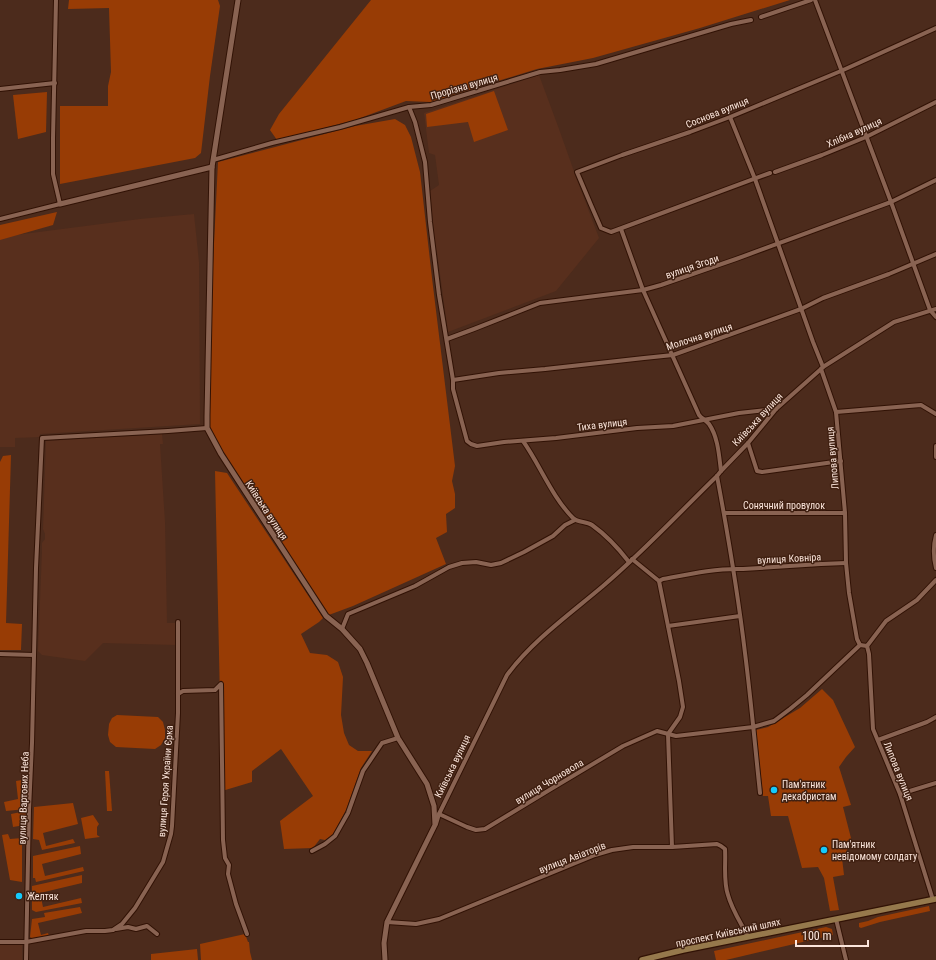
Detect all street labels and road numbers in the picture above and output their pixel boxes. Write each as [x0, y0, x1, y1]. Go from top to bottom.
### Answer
street label: Прорізна вулиця [429, 72, 499, 101]
street label: Соснова вулиця [684, 95, 750, 130]
street label: Хлібна вулиця [825, 115, 884, 150]
street label: вулиця Згоди [664, 252, 720, 281]
street label: Молочна вулиця [665, 321, 734, 352]
street label: Київська вулиця [730, 390, 785, 448]
street label: Тиха вулиця [576, 416, 628, 433]
street label: Липова вулиця [824, 426, 841, 490]
street label: Київська вулиця [243, 479, 290, 542]
street label: Сонячний провулок [743, 500, 825, 511]
street label: вулиця Ковніра [757, 551, 822, 566]
street label: вулиця Героя України Єрка [156, 725, 175, 837]
street label: Київська вулиця [432, 733, 472, 799]
street label: Липова вулиця [882, 740, 915, 803]
street label: вулиця Вартових Неба [16, 751, 31, 845]
street label: вулиця Чорновола [513, 757, 585, 806]
street label: вулиця Авіаторів [537, 840, 607, 875]
street label: проспект Київський шлях [675, 916, 782, 949]

